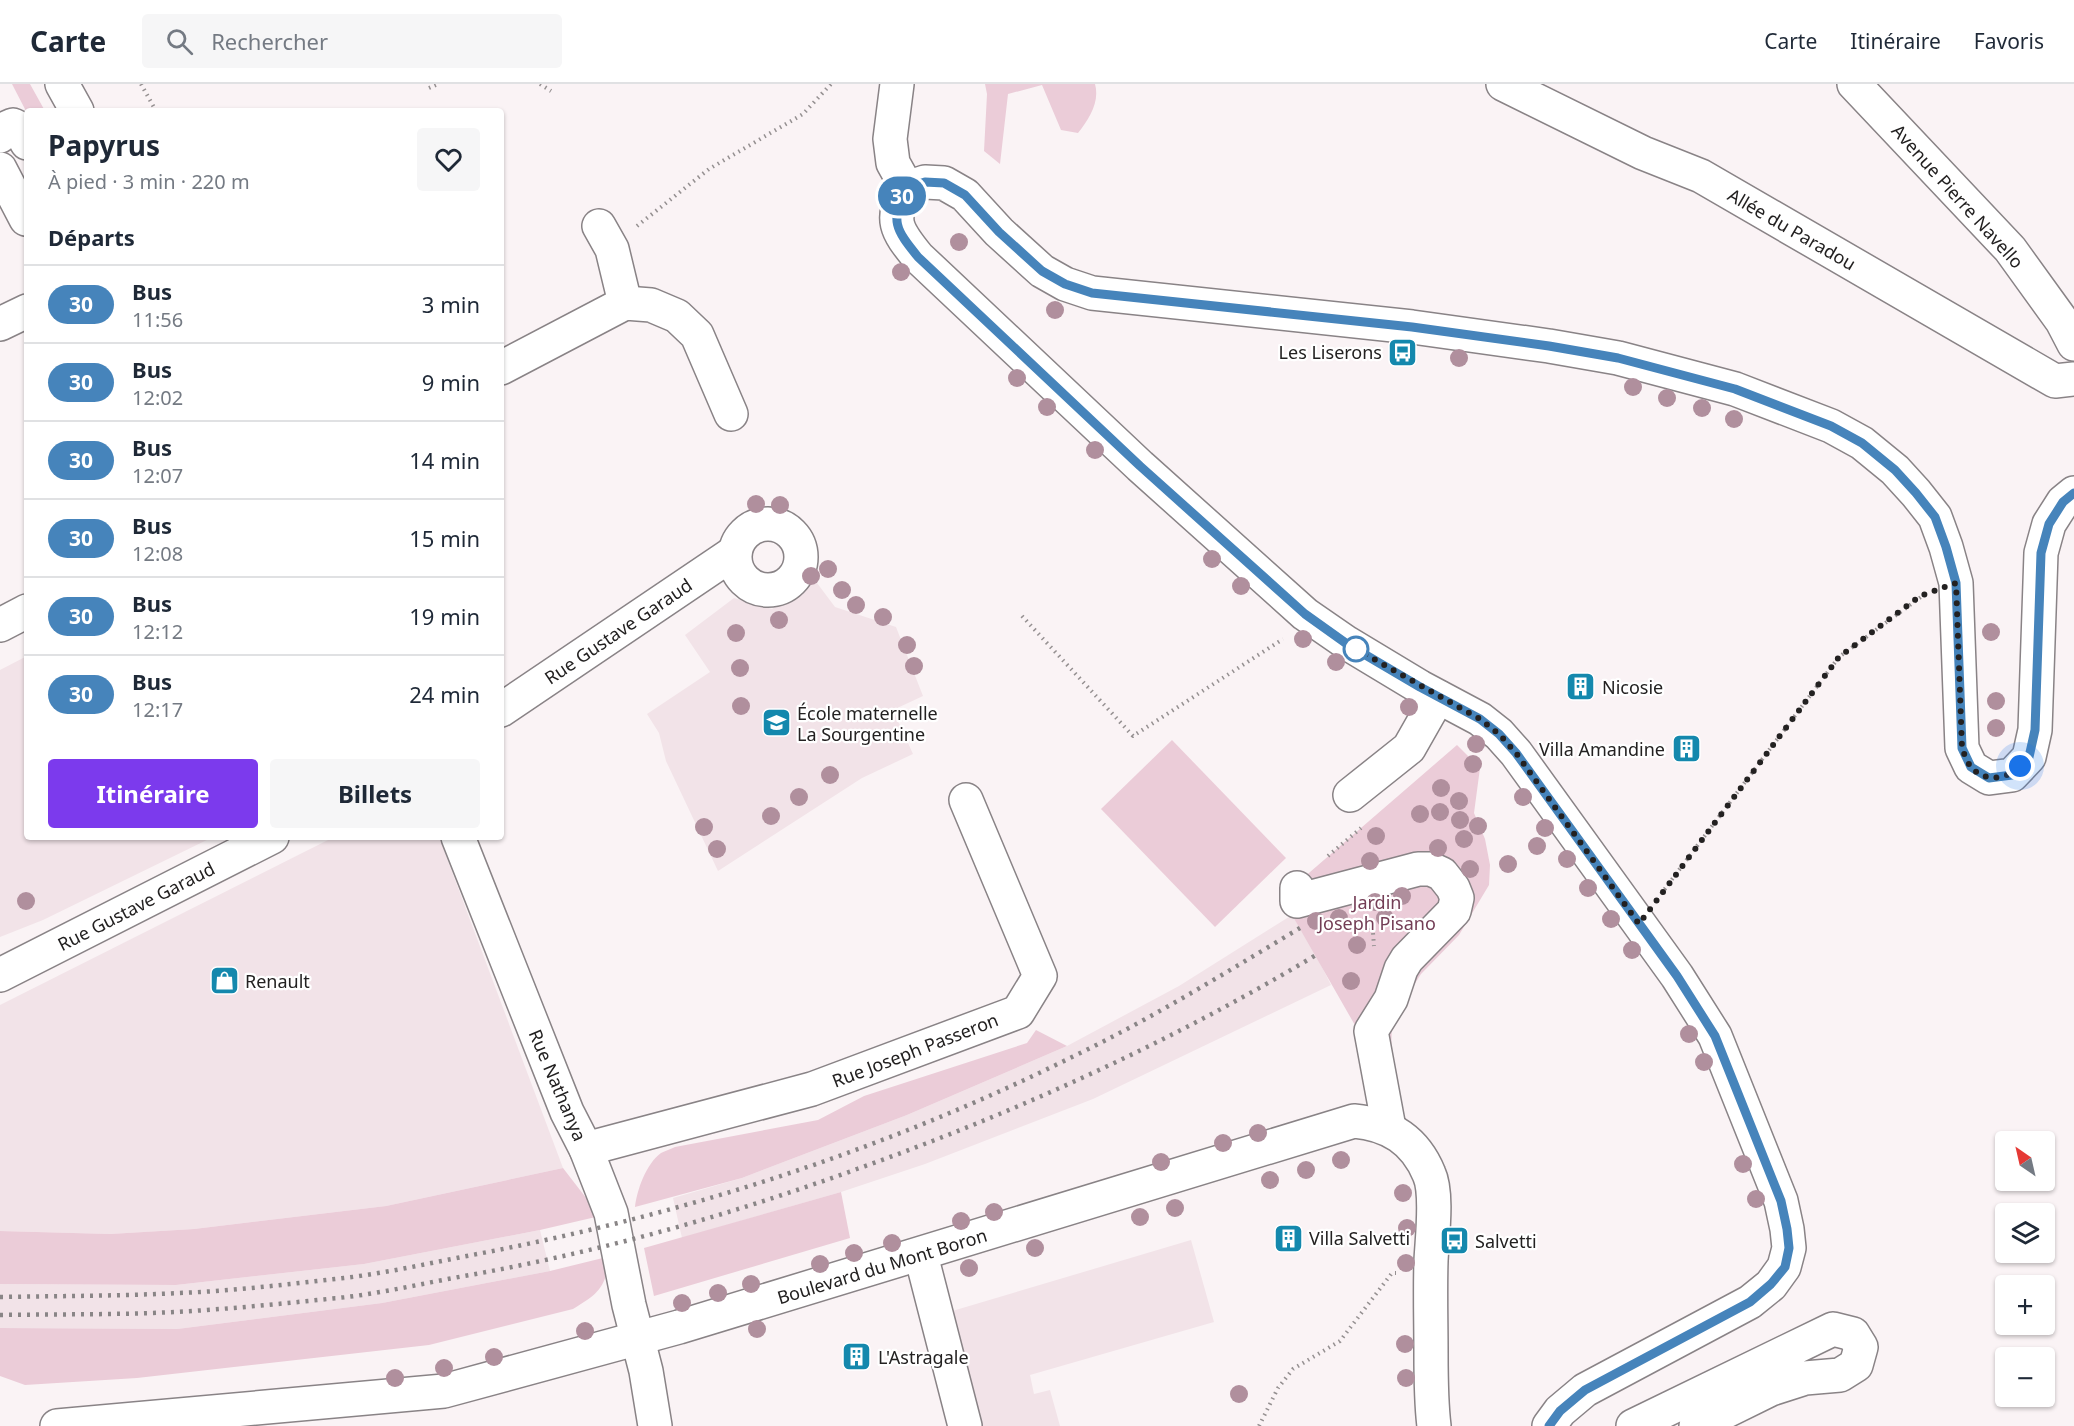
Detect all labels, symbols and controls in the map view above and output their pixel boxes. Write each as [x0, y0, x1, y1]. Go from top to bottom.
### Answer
search box [142, 14, 562, 68]
text: Carte [30, 22, 106, 60]
icon: search [163, 25, 196, 58]
text: Rechercher [211, 26, 328, 56]
text: Carte [1764, 27, 1817, 55]
text: Itinéraire [1850, 27, 1941, 55]
text: Favoris [1974, 27, 2044, 55]
street label: Avenue Pierre Navello [1887, 119, 2029, 273]
text: Papyrus [48, 126, 160, 164]
button: heart [417, 128, 480, 191]
text: À pied · 3 min · 220 m [48, 168, 250, 195]
line badge: 30 [875, 176, 929, 216]
text: 30 [890, 182, 914, 210]
street label: Allée du Paradou [1724, 183, 1860, 275]
text: Départs [48, 222, 135, 252]
text: Bus [132, 276, 172, 306]
text: 3 min [422, 289, 480, 319]
text: 30 [69, 290, 93, 318]
text: 11:56 [132, 306, 183, 333]
bus stop icon: Les Liserons [1387, 336, 1419, 368]
place label: Les Liserons [1279, 340, 1382, 364]
text: Bus [132, 354, 172, 384]
text: 9 min [422, 367, 480, 397]
text: 30 [69, 368, 93, 396]
text: 12:02 [132, 384, 183, 411]
text: Bus [132, 432, 172, 462]
text: 14 min [409, 445, 480, 475]
text: 30 [69, 446, 93, 474]
text: 12:07 [132, 462, 183, 489]
text: Bus [132, 510, 172, 540]
text: 15 min [409, 523, 480, 553]
text: 30 [69, 524, 93, 552]
text: 12:08 [132, 540, 183, 567]
street label: Rue Gustave Garaud [540, 573, 696, 689]
text: Bus [132, 588, 172, 618]
text: 19 min [409, 601, 480, 631]
text: 30 [69, 602, 93, 630]
text: 12:12 [132, 618, 183, 645]
unlabelled marker [1343, 636, 1369, 662]
text: Bus [132, 666, 172, 696]
building icon: Nicosie [1565, 671, 1597, 703]
place label: Nicosie [1602, 675, 1663, 699]
text: 24 min [409, 679, 480, 709]
text: 30 [69, 680, 93, 708]
text: 12:17 [132, 696, 183, 723]
place label: École maternelle La Sourgentine [797, 701, 938, 746]
school or university icon: École maternelle La Sourgentine [760, 707, 792, 739]
building icon: Villa Amandine [1670, 733, 1702, 765]
place label: Villa Amandine [1539, 737, 1665, 761]
your location [2005, 751, 2035, 781]
button: Itinéraire [48, 759, 258, 828]
button: Billets [270, 759, 480, 828]
street label: Rue Gustave Garaud [53, 856, 219, 956]
park label: Jardin Joseph Pisano [1316, 890, 1436, 935]
shop icon: Renault [208, 965, 240, 997]
place label: Renault [245, 969, 310, 993]
street label: Rue Joseph Passeron [829, 1007, 1001, 1093]
street label: Rue Nathanya [524, 1026, 592, 1144]
north arrow [1995, 1131, 2055, 1191]
map controls [1995, 1131, 2055, 1407]
button: layers [1995, 1203, 2055, 1263]
building icon: Villa Salvetti [1272, 1222, 1304, 1254]
street label: Boulevard du Mont Boron [774, 1223, 990, 1309]
bus stop icon: Salvetti [1438, 1225, 1470, 1257]
place label: Villa Salvetti [1309, 1226, 1410, 1250]
place label: Salvetti [1475, 1229, 1537, 1253]
button: + [1995, 1275, 2055, 1335]
building icon: L'Astragale [841, 1341, 873, 1373]
place label: L'Astragale [878, 1345, 969, 1369]
button: − [1995, 1347, 2055, 1407]

